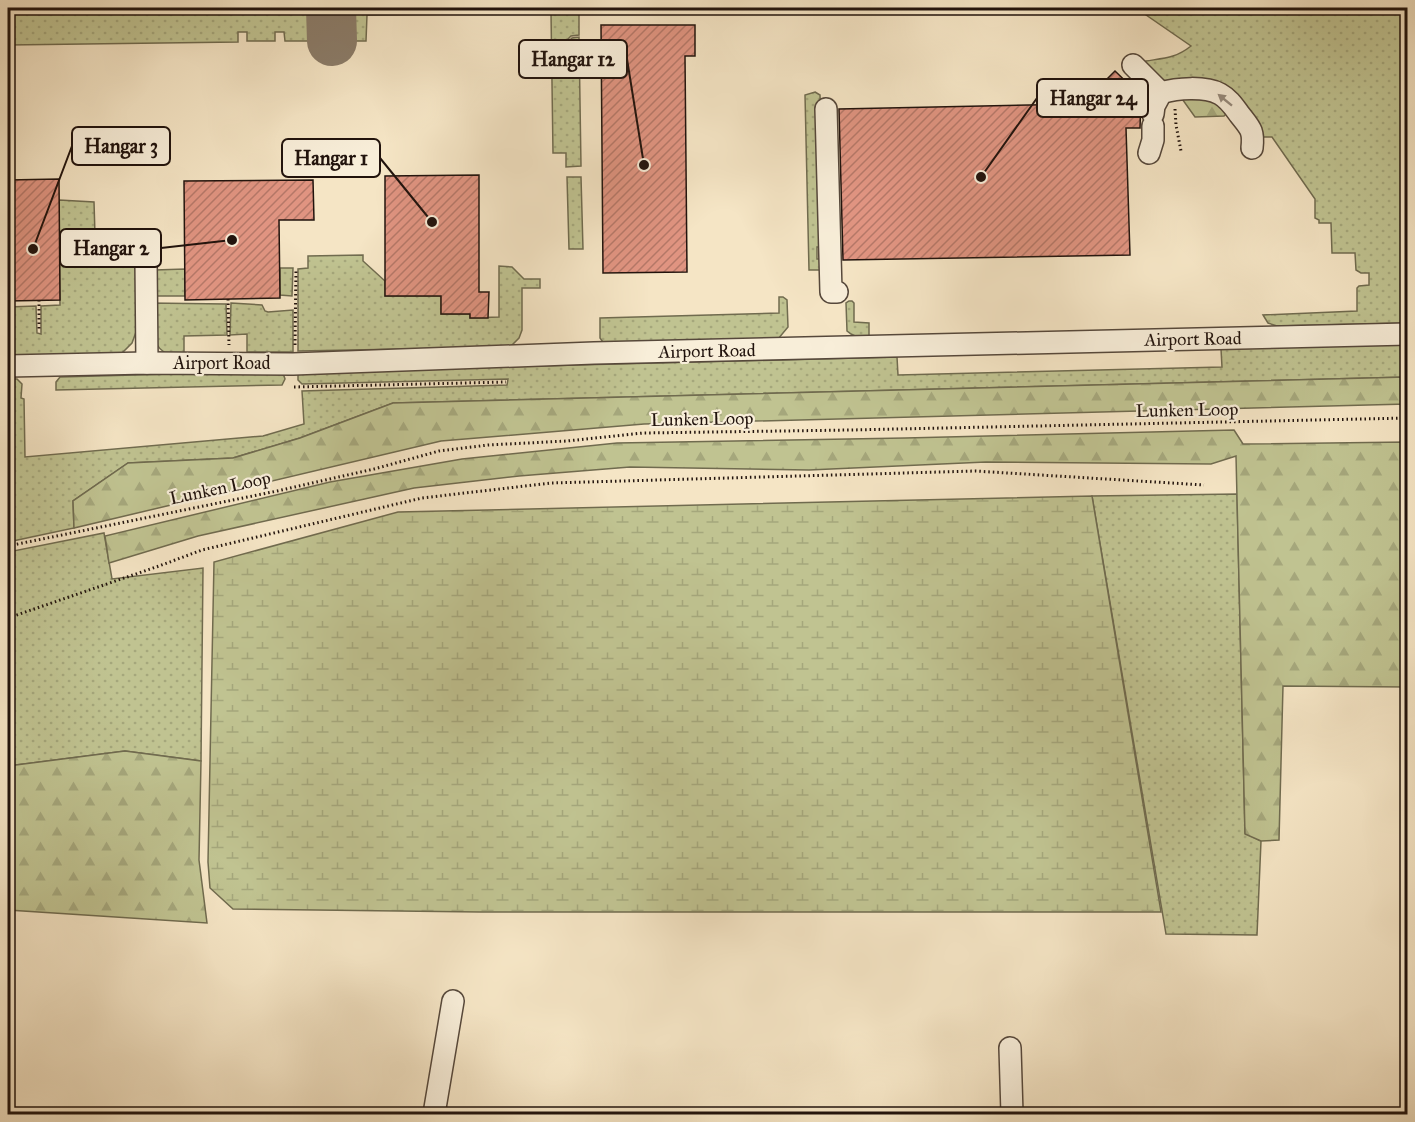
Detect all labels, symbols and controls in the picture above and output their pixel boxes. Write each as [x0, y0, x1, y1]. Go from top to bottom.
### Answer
callout: Hangar 12 [519, 40, 627, 78]
text: Hangar 12 [531, 47, 616, 72]
callout: Hangar 24 [1037, 79, 1148, 117]
text: Hangar 24 [1049, 86, 1137, 111]
one-way arrow [1217, 93, 1233, 106]
callout: Hangar 3 [72, 127, 170, 165]
text: Hangar 3 [84, 134, 158, 159]
callout: Hangar 1 [282, 139, 380, 177]
text: Hangar 1 [294, 146, 368, 171]
callout: Hangar 2 [60, 229, 161, 267]
text: Hangar 2 [73, 236, 150, 261]
street label: Airport Road [1143, 327, 1242, 351]
street label: Airport Road [657, 339, 756, 363]
street label: Airport Road [172, 352, 271, 374]
street label: Lunken Loop [1135, 398, 1239, 422]
street label: Lunken Loop [650, 407, 754, 431]
street label: Lunken Loop [167, 467, 273, 509]

